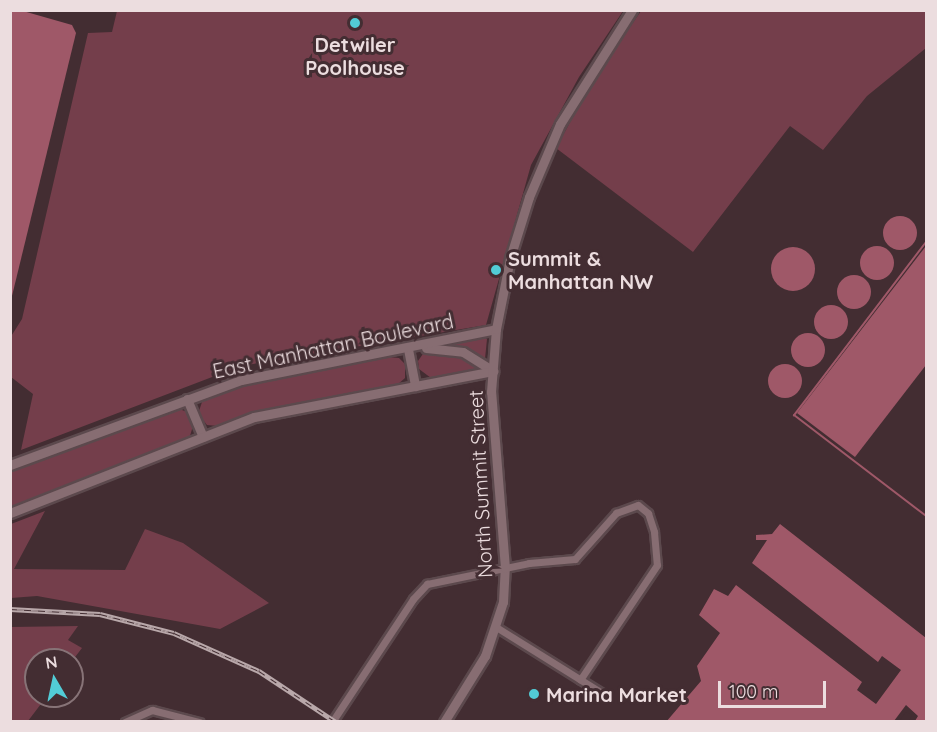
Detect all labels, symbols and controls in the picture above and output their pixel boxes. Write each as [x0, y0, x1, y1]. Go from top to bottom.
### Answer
marker: Detwiler Poolhouse [348, 16, 362, 30]
place label: Detwiler Poolhouse [305, 33, 405, 80]
place label: Summit & Manhattan NW [508, 246, 653, 293]
marker: Summit & Manhattan NW [489, 263, 503, 277]
street label: East Manhattan Boulevard [210, 309, 456, 383]
street label: North Summit Street [463, 389, 497, 579]
north arrow [24, 648, 84, 708]
text: N [44, 651, 59, 673]
scale bar [721, 669, 829, 707]
text: 100 m [729, 680, 778, 703]
place label: Marina Market [546, 682, 687, 706]
marker: Marina Market [527, 687, 541, 701]

